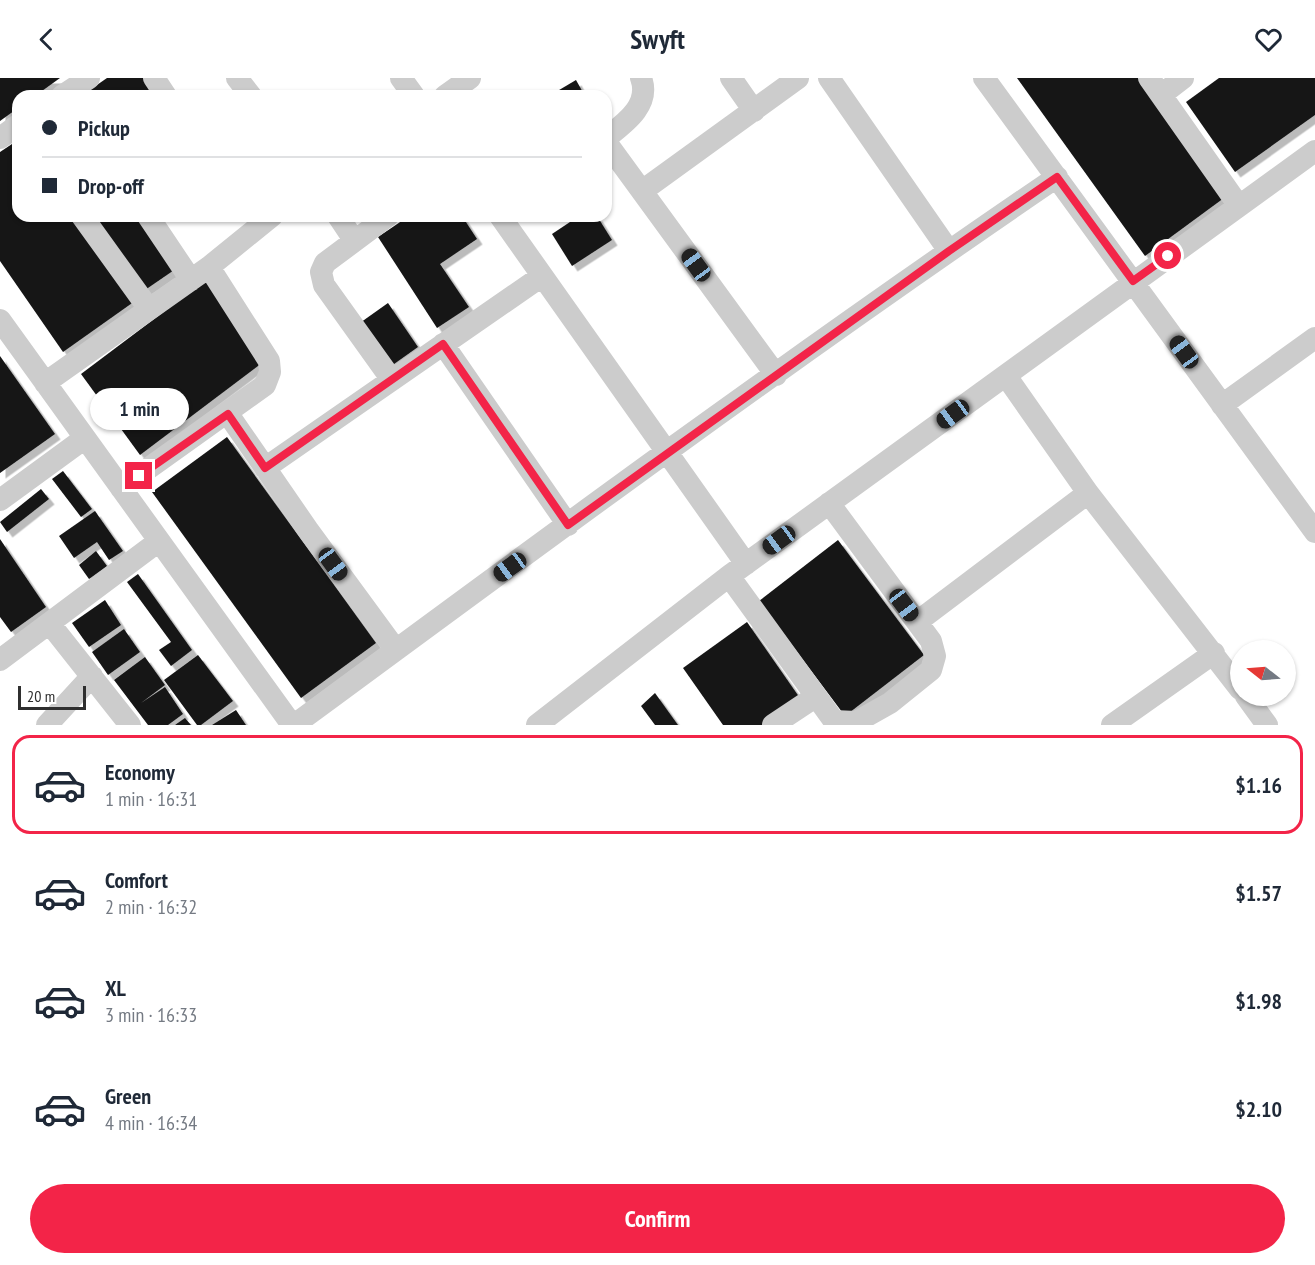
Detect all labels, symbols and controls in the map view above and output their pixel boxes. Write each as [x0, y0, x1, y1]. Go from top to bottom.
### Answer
text: Swyft [630, 22, 685, 56]
icon: back [30, 23, 63, 56]
icon: heart [1252, 23, 1285, 56]
text: Pickup [78, 114, 130, 142]
text: Drop-off [78, 172, 144, 200]
route start [1154, 242, 1181, 269]
car [678, 245, 714, 285]
car [1166, 332, 1202, 372]
callout: 1 min [90, 389, 188, 431]
text: 1 min [119, 396, 160, 422]
car [933, 396, 973, 432]
route end [125, 462, 152, 489]
car [759, 522, 799, 558]
car [315, 544, 351, 584]
car [490, 549, 530, 585]
car [886, 585, 922, 625]
north arrow [1230, 640, 1296, 706]
map controls [1230, 640, 1296, 706]
scale bar [18, 683, 86, 710]
text: 20 m [27, 686, 55, 706]
icon: car [33, 758, 87, 812]
text: Economy [105, 758, 175, 786]
text: $1.16 [1235, 771, 1282, 799]
text: 1 min · 16:31 [105, 786, 197, 812]
icon: car [33, 866, 87, 920]
text: Comfort [105, 866, 168, 894]
text: $1.57 [1235, 879, 1282, 907]
text: 2 min · 16:32 [105, 894, 197, 920]
icon: car [33, 974, 87, 1028]
text: XL [105, 974, 126, 1002]
text: $1.98 [1235, 987, 1282, 1015]
text: 3 min · 16:33 [105, 1002, 197, 1028]
icon: car [33, 1082, 87, 1136]
text: Green [105, 1082, 151, 1110]
text: $2.10 [1235, 1095, 1282, 1123]
text: 4 min · 16:34 [105, 1110, 197, 1136]
button: Confirm [30, 1184, 1285, 1253]

